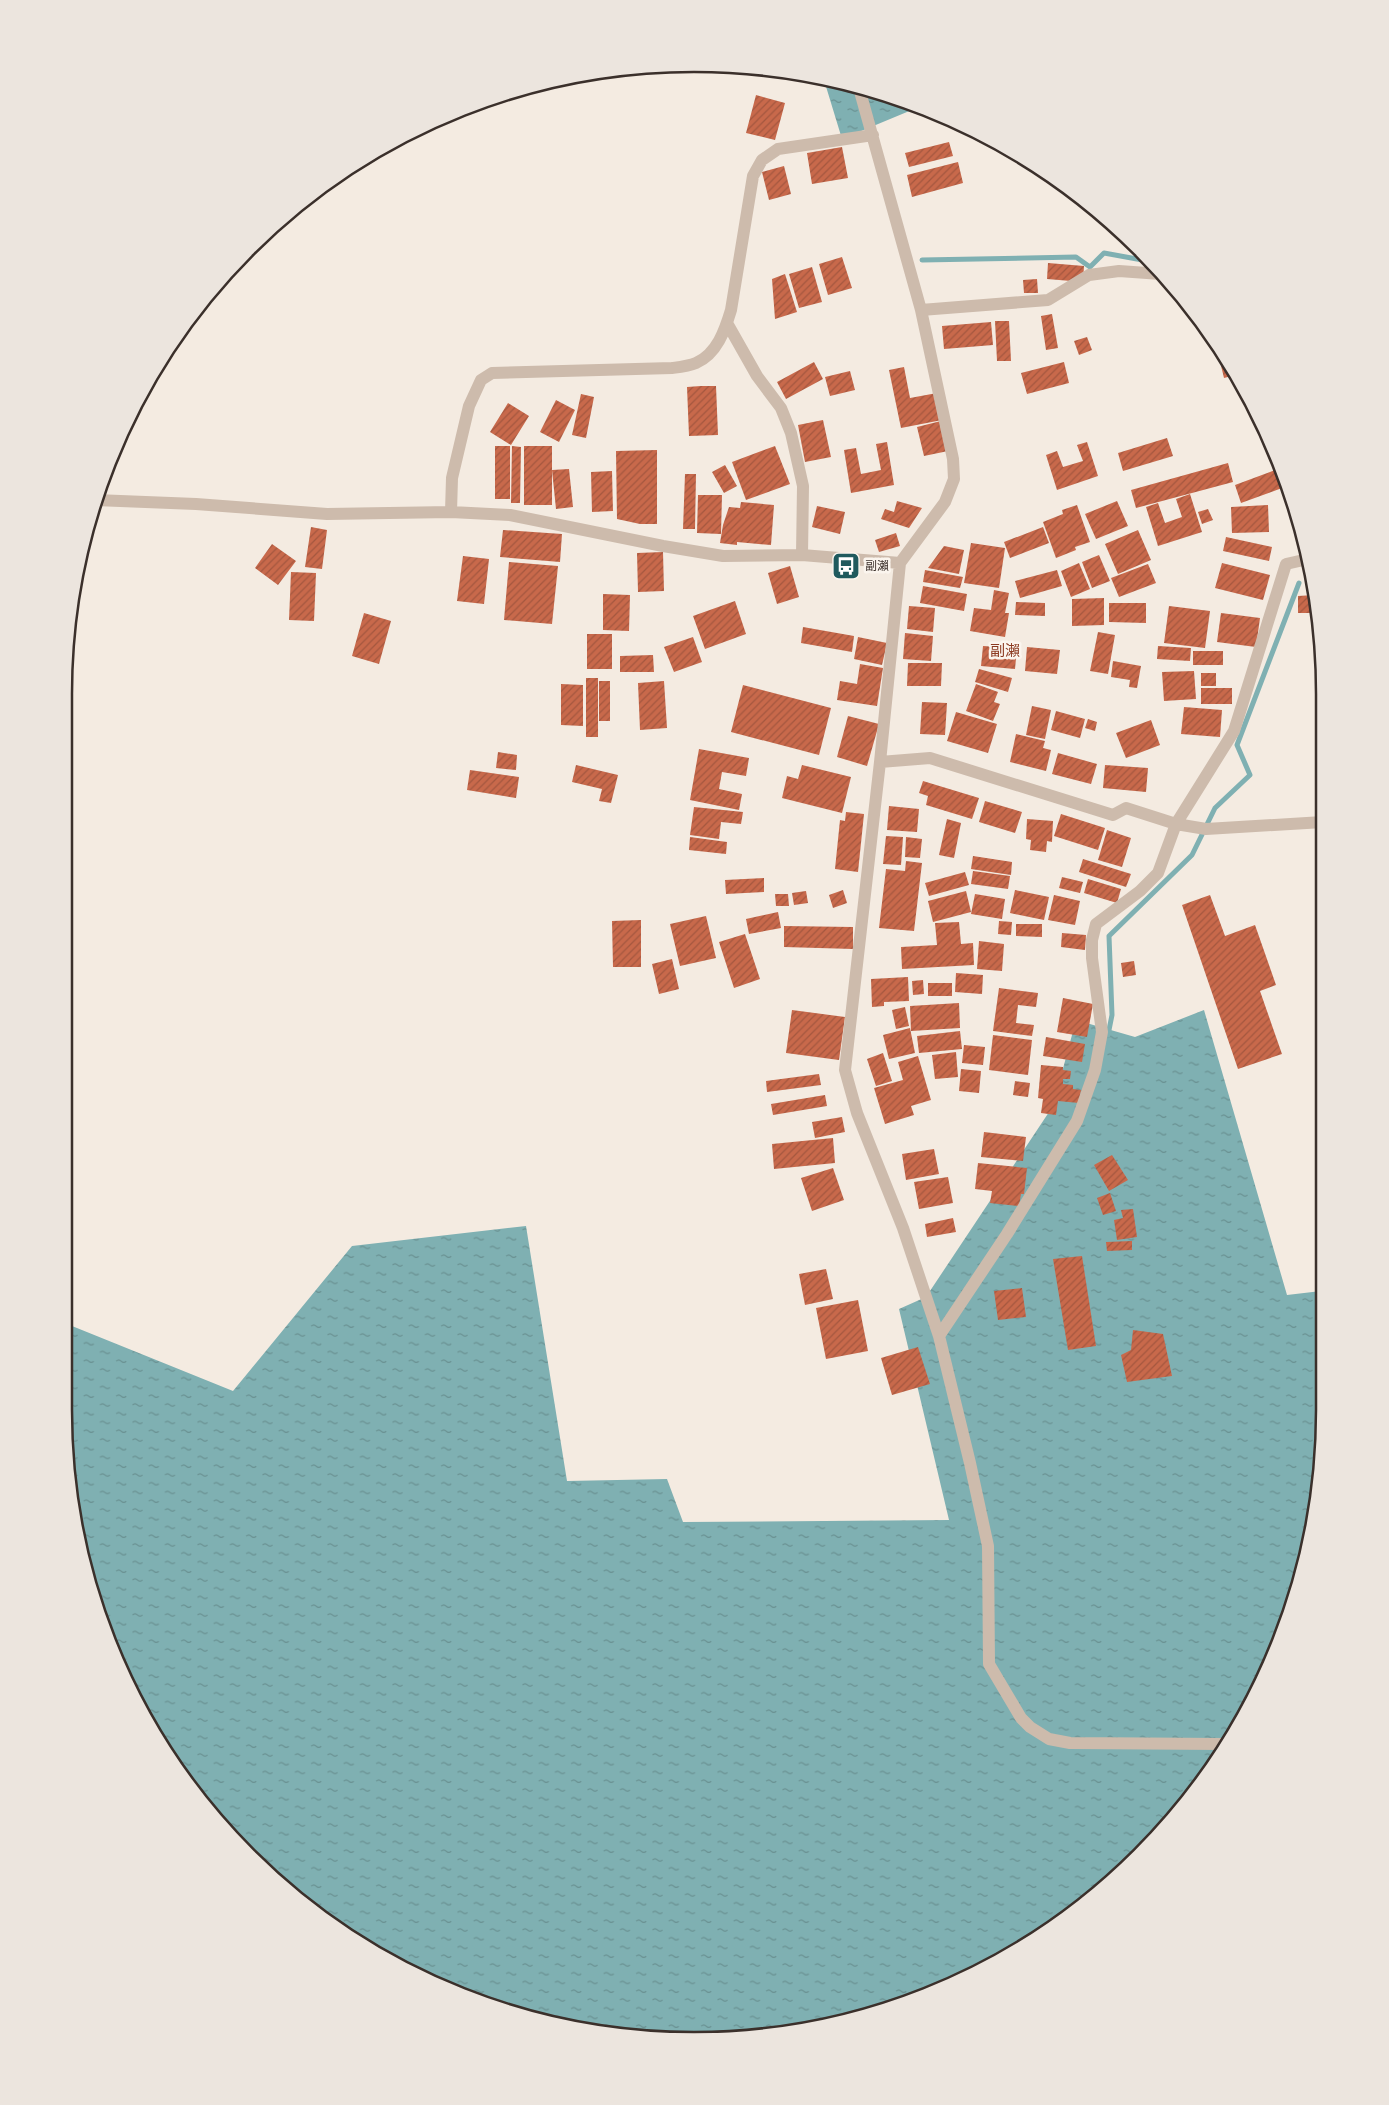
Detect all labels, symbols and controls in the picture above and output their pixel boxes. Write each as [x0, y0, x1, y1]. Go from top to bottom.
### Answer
bus stop icon: 副瀨 [831, 551, 861, 581]
place label: 副瀨 [865, 558, 889, 575]
district label: 副瀨 [990, 641, 1020, 662]

